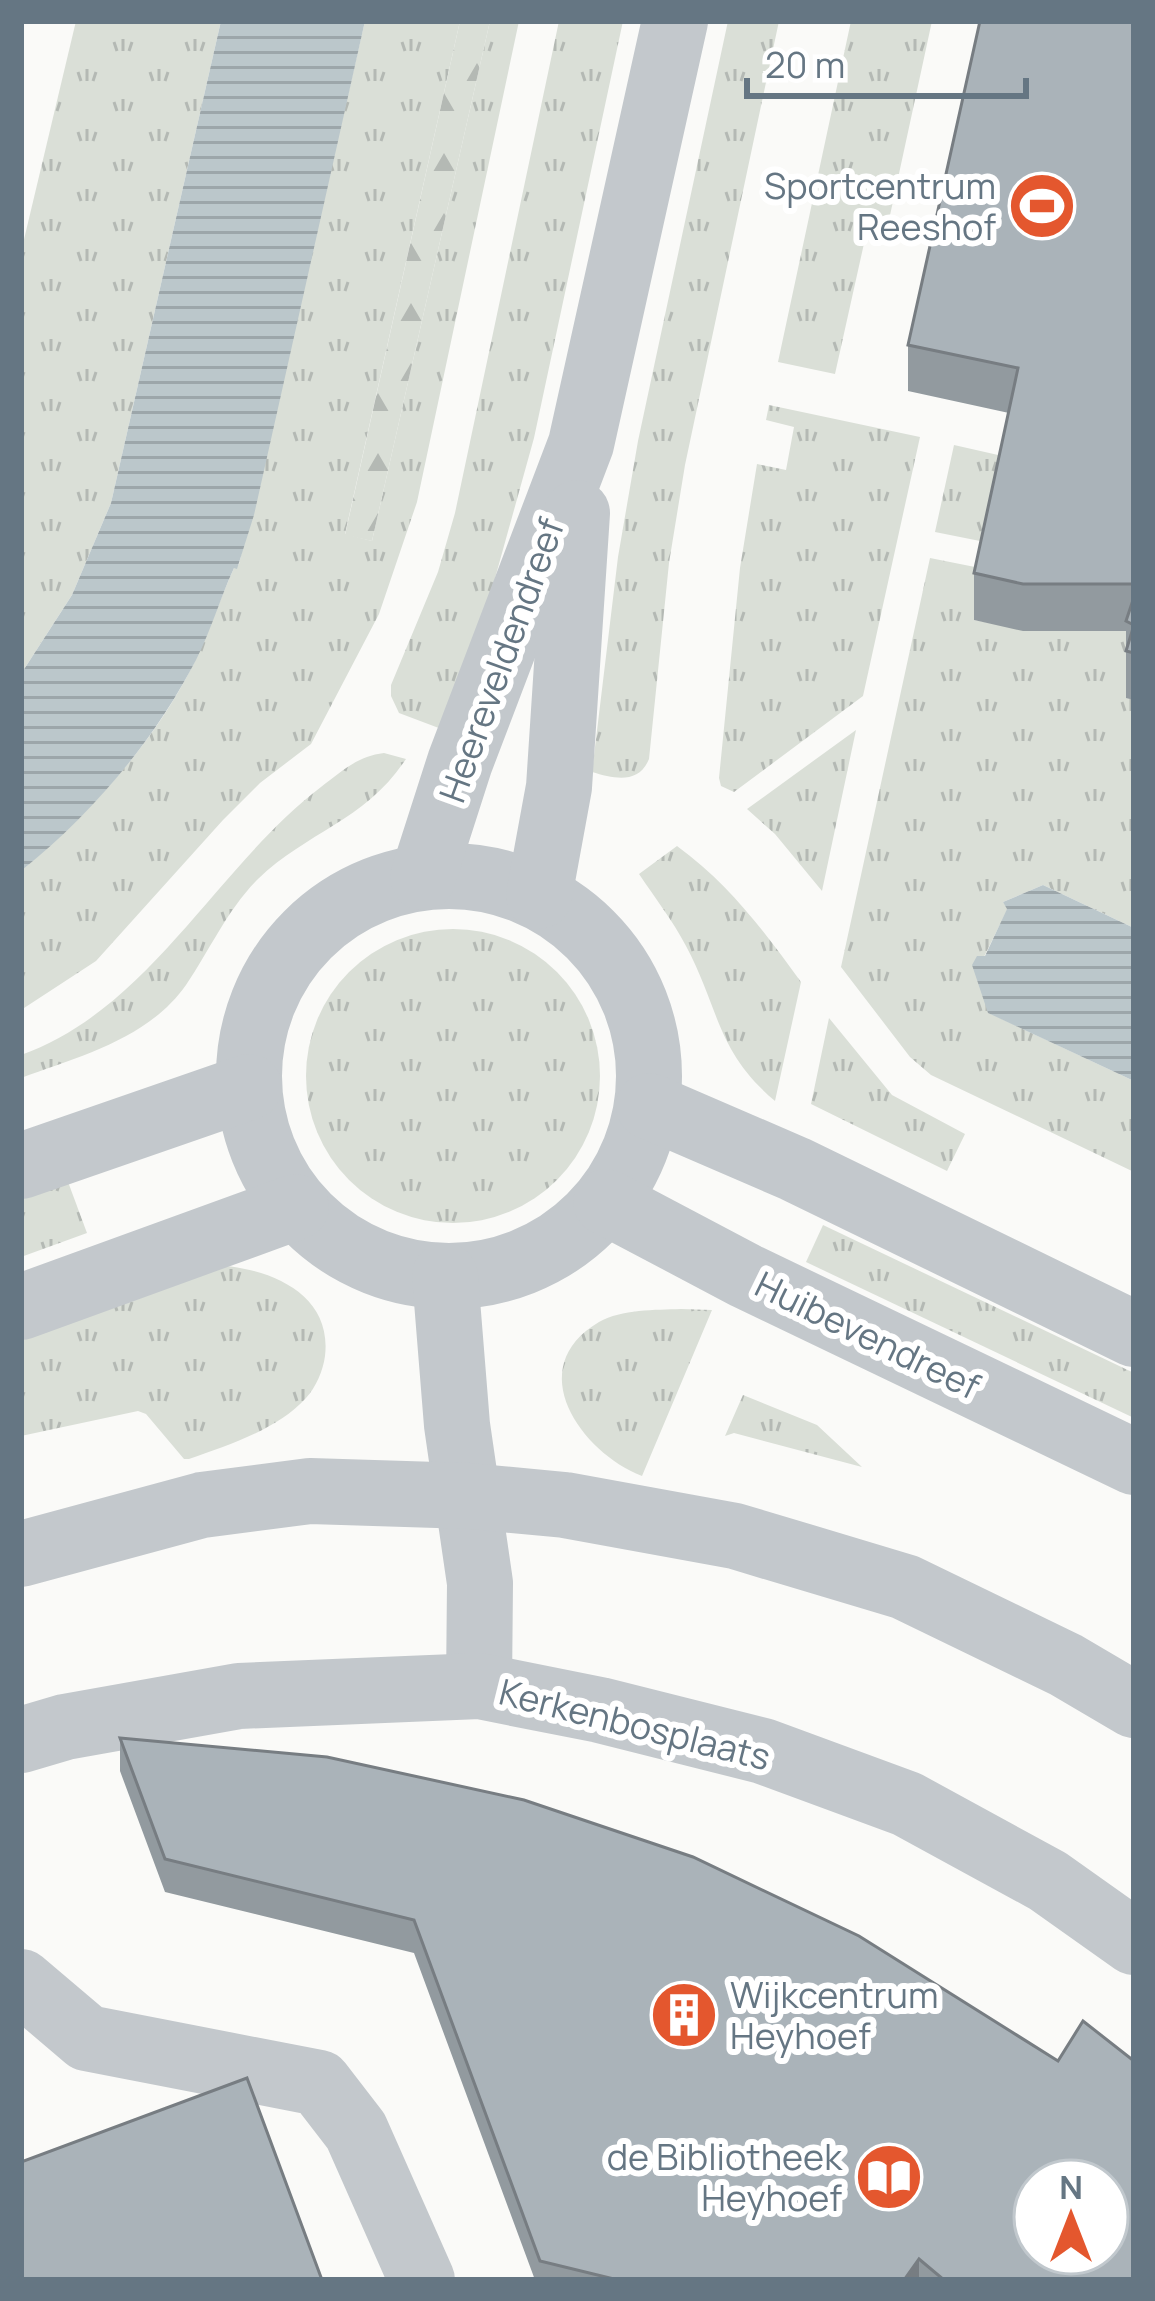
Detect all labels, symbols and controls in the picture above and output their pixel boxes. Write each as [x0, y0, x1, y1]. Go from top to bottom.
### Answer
scale bar [747, 24, 1026, 98]
text: 20 m [765, 40, 845, 89]
place label: Sportcentrum Reeshof [764, 161, 996, 251]
sports icon: Sportcentrum Reeshof [1007, 171, 1077, 241]
street label: Heereveldendreef [427, 511, 575, 809]
street label: Huibevendreef [748, 1259, 989, 1411]
street label: Kerkenbosplaats [494, 1667, 776, 1781]
place label: Wijkcentrum Heyhoef [730, 1970, 938, 2060]
building icon: Wijkcentrum Heyhoef [649, 1980, 719, 2050]
place label: de Bibliotheek Heyhoef [607, 2132, 843, 2222]
library icon: de Bibliotheek Heyhoef [854, 2142, 924, 2212]
north arrow [1011, 2157, 1131, 2277]
text: N [1059, 2164, 1083, 2209]

